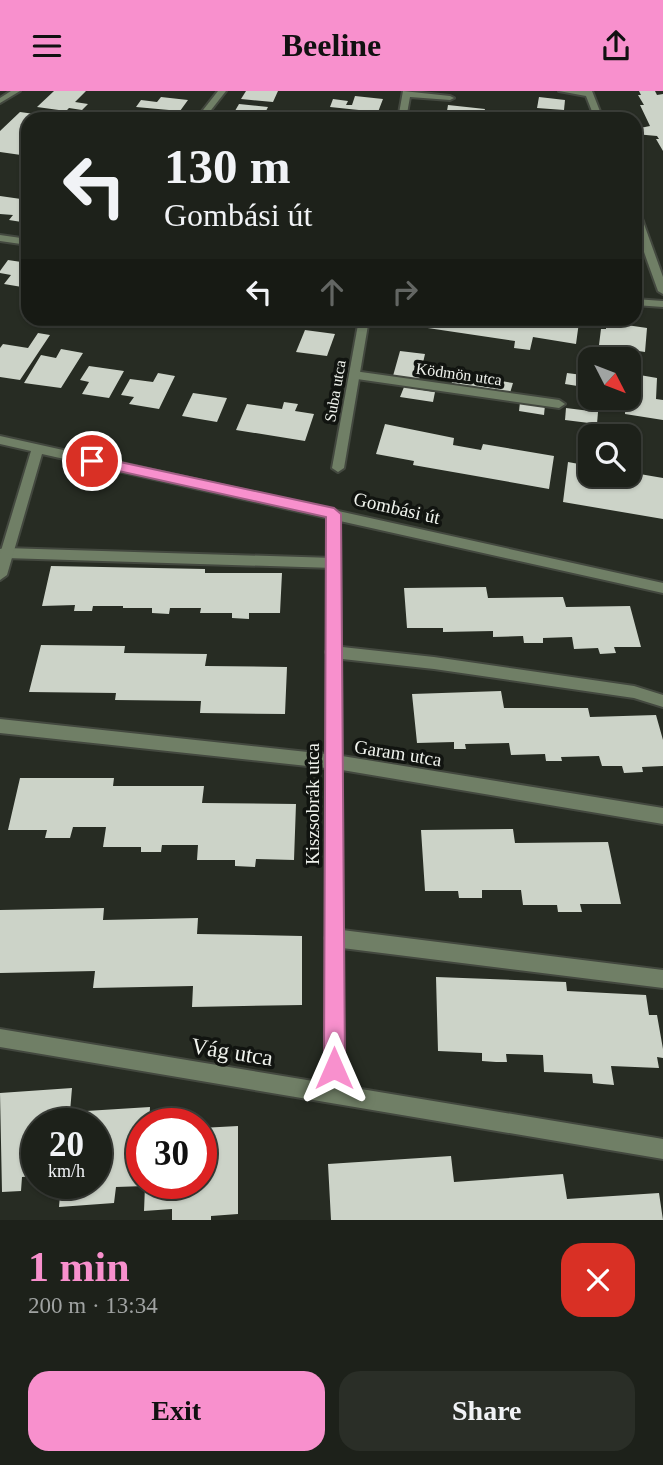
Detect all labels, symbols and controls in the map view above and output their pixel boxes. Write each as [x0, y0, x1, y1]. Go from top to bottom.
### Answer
icon: menu [28, 27, 66, 65]
text: Beeline [282, 27, 381, 63]
icon: share [597, 27, 635, 65]
text: 130 m [164, 139, 291, 194]
icon: left [49, 140, 140, 231]
text: Gombási út [164, 197, 312, 233]
icon: left [240, 273, 278, 311]
icon: ahead [313, 273, 351, 311]
icon: right [386, 273, 424, 311]
north arrow [578, 347, 640, 409]
map controls [578, 347, 641, 487]
street label: Suba utca [321, 359, 349, 423]
street label: Ködmön utca [415, 360, 503, 388]
button: search [578, 424, 641, 487]
pin [62, 431, 122, 491]
icon: arrive [73, 442, 111, 480]
street label: Gombási út [352, 488, 443, 528]
street label: Garam utca [353, 736, 444, 770]
street label: Kiszsobrák utca [302, 743, 323, 865]
position arrow [297, 1031, 371, 1105]
street label: Vág utca [189, 1033, 275, 1071]
speed limit sign: 30 [126, 1108, 217, 1199]
text: 20 [49, 1125, 84, 1164]
text: km/h [48, 1161, 85, 1181]
button: close [561, 1243, 635, 1317]
text: 1 min [28, 1244, 130, 1290]
text: 200 m · 13:34 [28, 1293, 158, 1318]
button: Exit [28, 1371, 325, 1451]
button: Share [339, 1371, 635, 1451]

